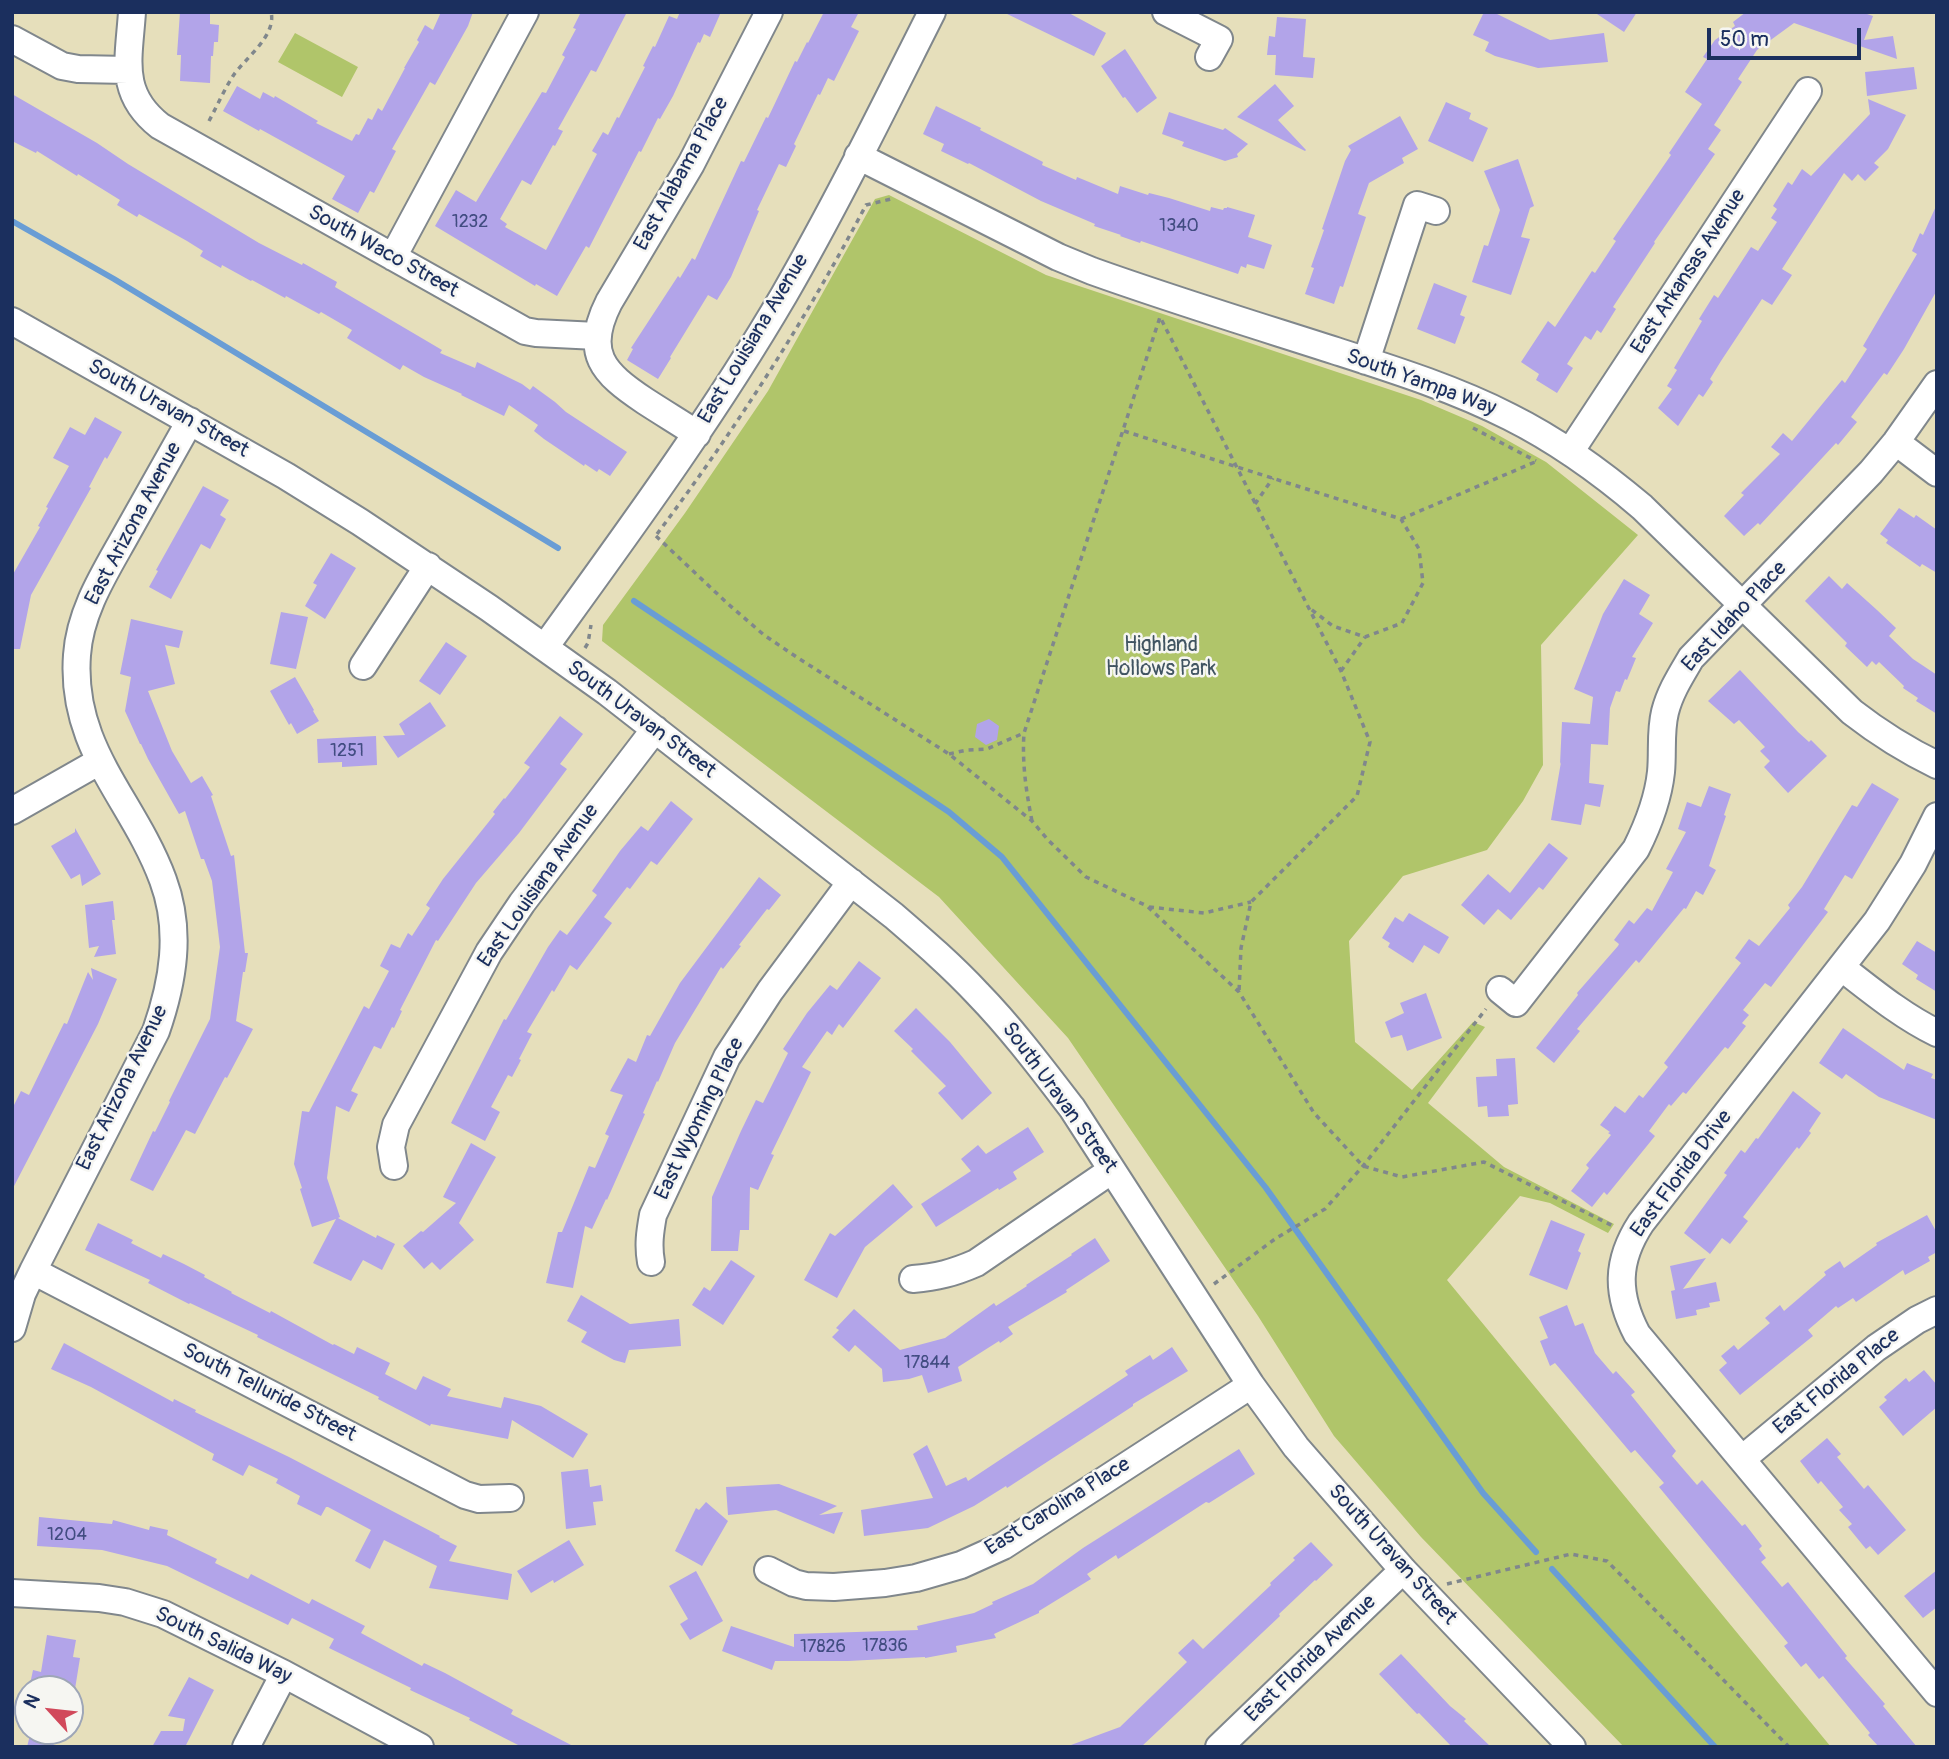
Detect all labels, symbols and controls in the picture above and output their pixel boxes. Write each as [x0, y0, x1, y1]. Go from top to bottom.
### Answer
scale bar [1711, 14, 1865, 58]
text: 50 m [1720, 26, 1769, 53]
street label: East Alabama Place [629, 93, 735, 255]
street label: East Arkansas Avenue [1626, 185, 1752, 359]
street label: South Waco Street [303, 200, 463, 304]
house number: 1232 [452, 211, 488, 233]
house number: 1340 [1159, 215, 1199, 237]
street label: East Louisiana Avenue [693, 250, 815, 428]
street label: South Yampa Way [1343, 344, 1499, 422]
street label: South Uravan Street [83, 354, 253, 464]
street label: East Arizona Avenue [80, 438, 188, 610]
street label: East Idaho Place [1677, 556, 1793, 678]
park label: Highland Hollows Park [1106, 633, 1216, 683]
street label: South Uravan Street [562, 656, 720, 784]
house number: 1251 [330, 740, 364, 762]
street label: East Louisiana Avenue [473, 800, 605, 972]
street label: East Arizona Avenue [72, 1001, 174, 1175]
street label: South Uravan Street [996, 1018, 1122, 1178]
street label: East Wyoming Place [650, 1034, 750, 1204]
street label: East Florida Drive [1626, 1105, 1738, 1243]
street label: East Florida Place [1769, 1323, 1905, 1441]
street label: South Telluride Street [178, 1338, 360, 1448]
house number: 17844 [904, 1352, 950, 1374]
street label: East Carolina Place [981, 1452, 1135, 1562]
street label: South Uravan Street [1322, 1480, 1462, 1630]
house number: 1204 [47, 1524, 87, 1546]
street label: East Florida Avenue [1240, 1590, 1382, 1728]
street label: South Salida Way [151, 1602, 295, 1690]
house number: 17836 [862, 1635, 908, 1657]
house number: 17826 [800, 1636, 846, 1658]
north arrow [14, 1675, 84, 1745]
text: N [18, 1690, 46, 1713]

